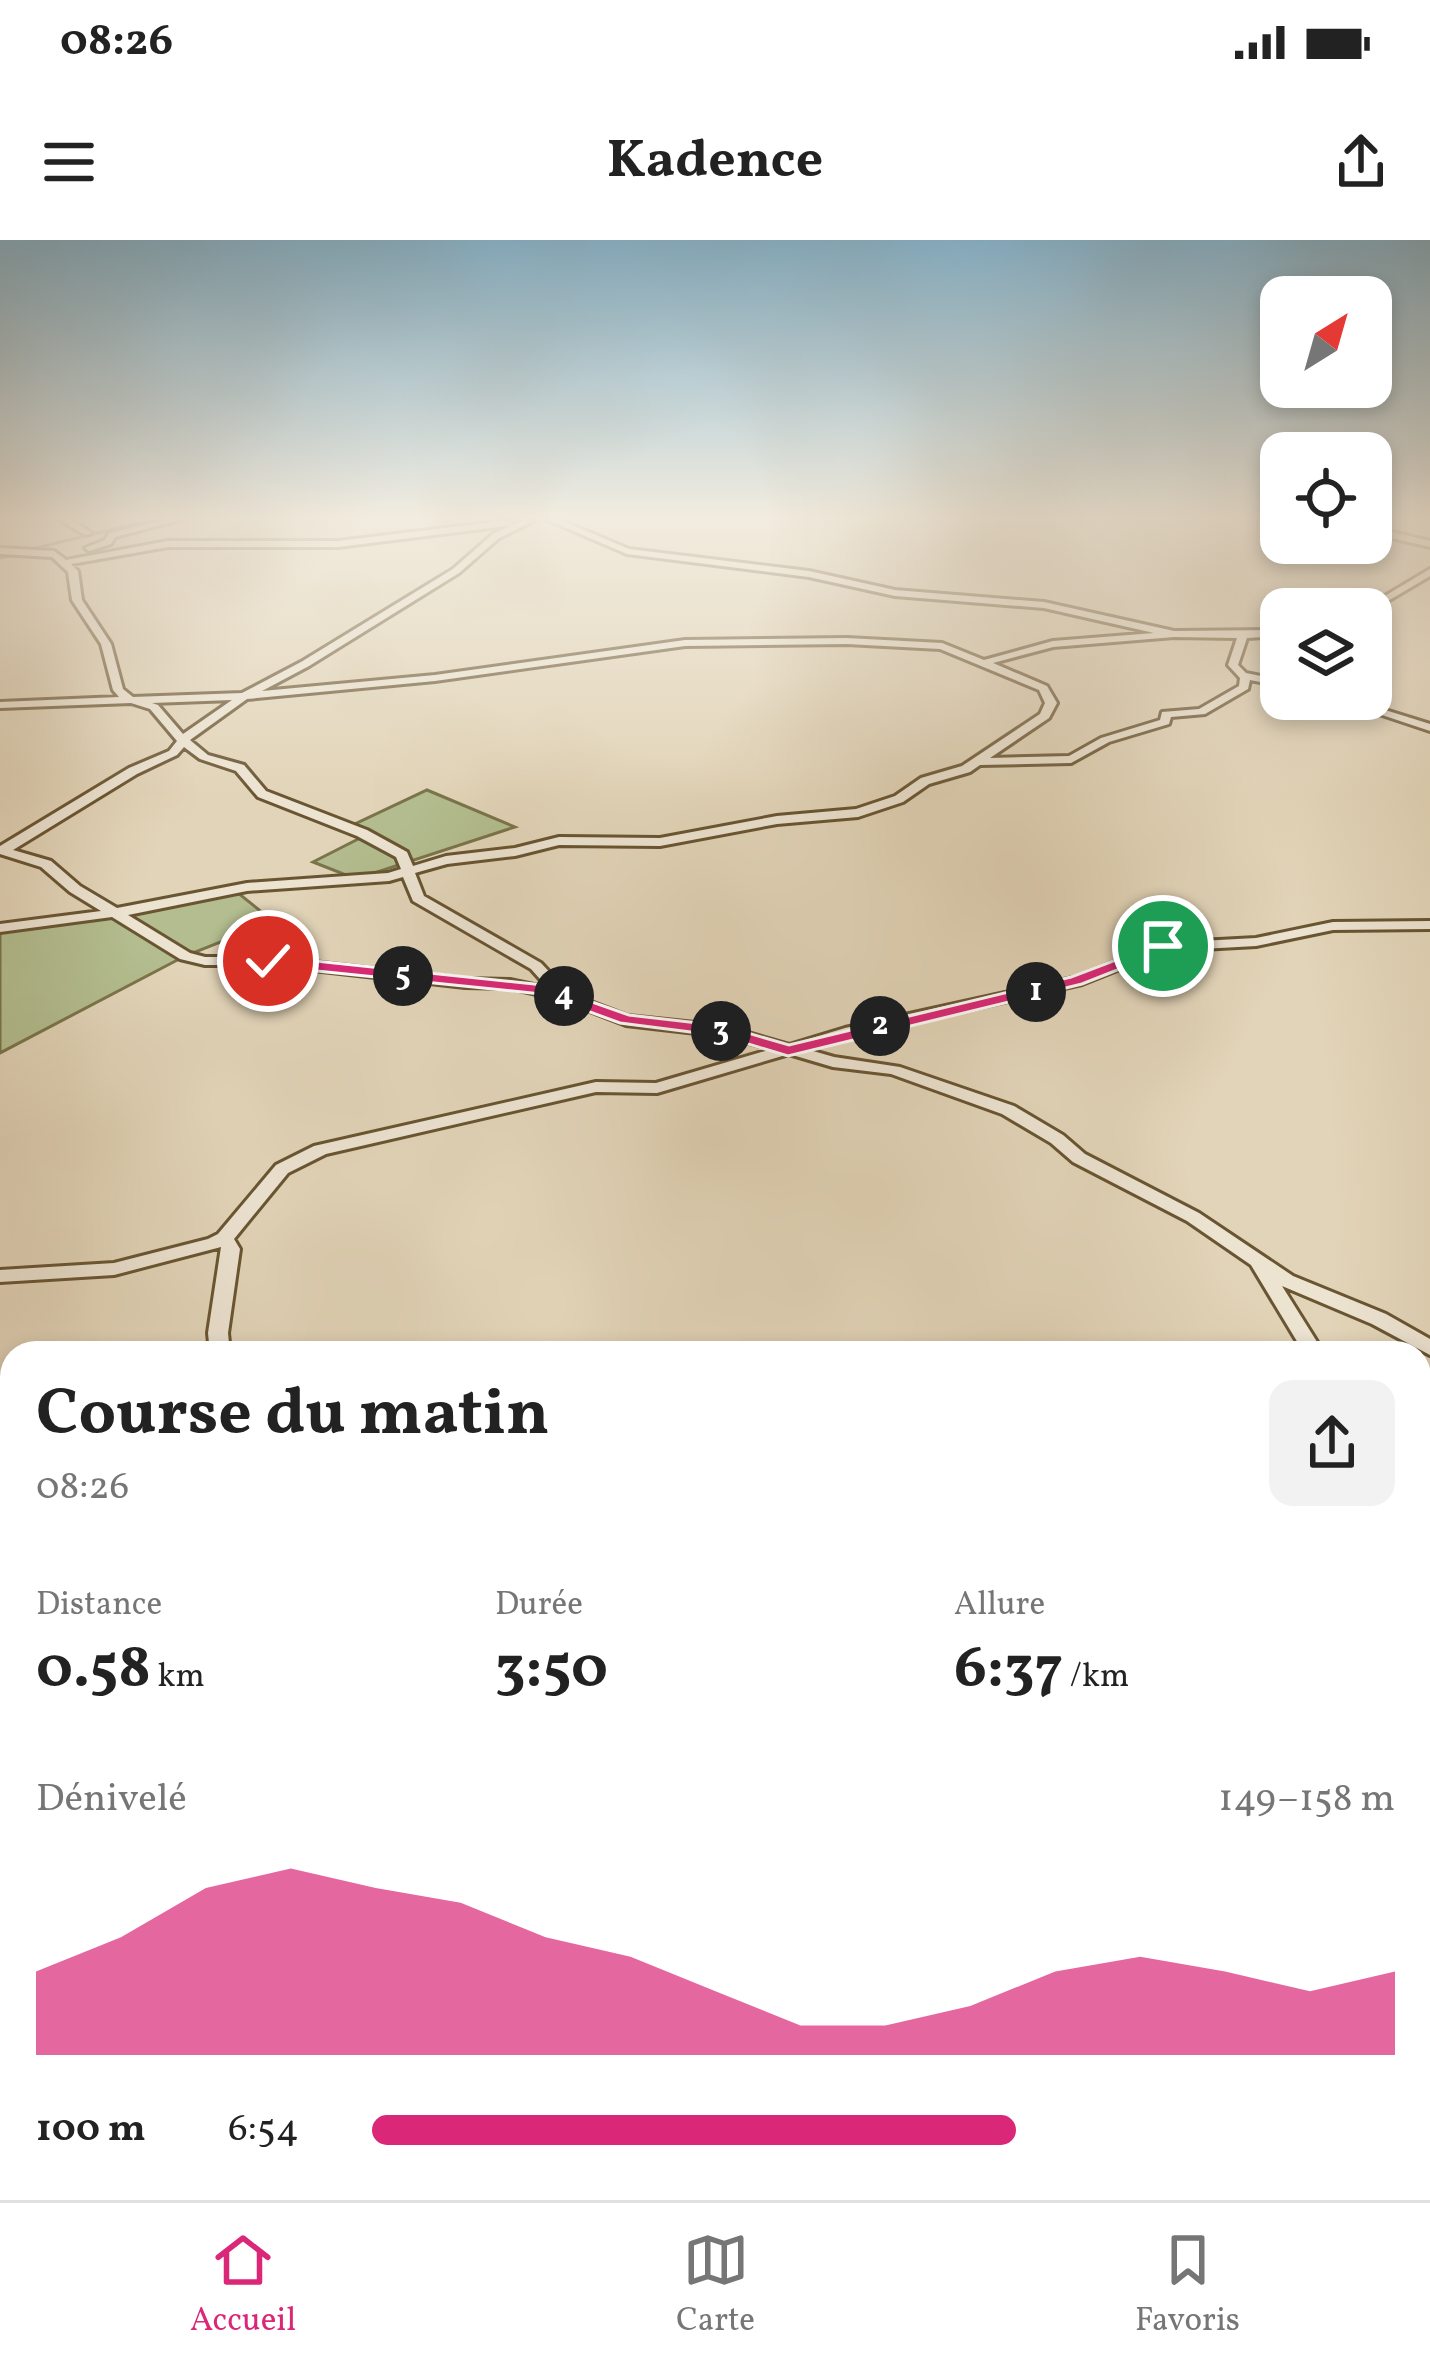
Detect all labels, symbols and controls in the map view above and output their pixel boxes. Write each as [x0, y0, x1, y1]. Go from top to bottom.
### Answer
text: 08:26 [60, 11, 173, 74]
text: Kadence [607, 125, 823, 200]
icon: menu [36, 129, 102, 195]
icon: share [1328, 129, 1394, 195]
north arrow [1260, 276, 1392, 408]
map controls [1260, 276, 1392, 720]
button: locate [1260, 432, 1392, 564]
button: layers [1260, 588, 1392, 720]
pin [1112, 895, 1214, 997]
pin [217, 910, 319, 1012]
icon: arrive [1130, 913, 1196, 979]
icon: check [235, 928, 301, 994]
pin: 5 [373, 946, 433, 1006]
text: 5 [395, 953, 411, 999]
pin: 1 [1006, 962, 1066, 1022]
pin: 4 [534, 966, 594, 1026]
text: 1 [1029, 969, 1043, 1015]
text: 4 [554, 973, 574, 1019]
pin: 2 [850, 996, 910, 1056]
pin: 3 [691, 1001, 751, 1061]
text: 2 [871, 1003, 889, 1049]
text: 3 [713, 1008, 729, 1054]
text: Course du matin [36, 1370, 550, 1462]
button: share [1269, 1380, 1395, 1506]
text: 08:26 [36, 1461, 129, 1515]
text: Distance [36, 1583, 162, 1629]
text: Durée [495, 1583, 583, 1629]
text: Allure [954, 1583, 1045, 1629]
text: 0.58 [36, 1629, 151, 1712]
text: 3:50 [495, 1629, 608, 1712]
text: 6:37 [954, 1629, 1063, 1712]
text: km [151, 1655, 205, 1701]
text: /km [1063, 1655, 1129, 1701]
text: Dénivelé [36, 1773, 187, 1827]
text: 149–158 m [1218, 1773, 1395, 1827]
text: 100 m [36, 2103, 146, 2157]
text: 6:54 [228, 2103, 299, 2157]
tab: Accueil [190, 2227, 296, 2345]
tab: Carte [676, 2227, 755, 2345]
tab: Favoris [1135, 2227, 1240, 2345]

